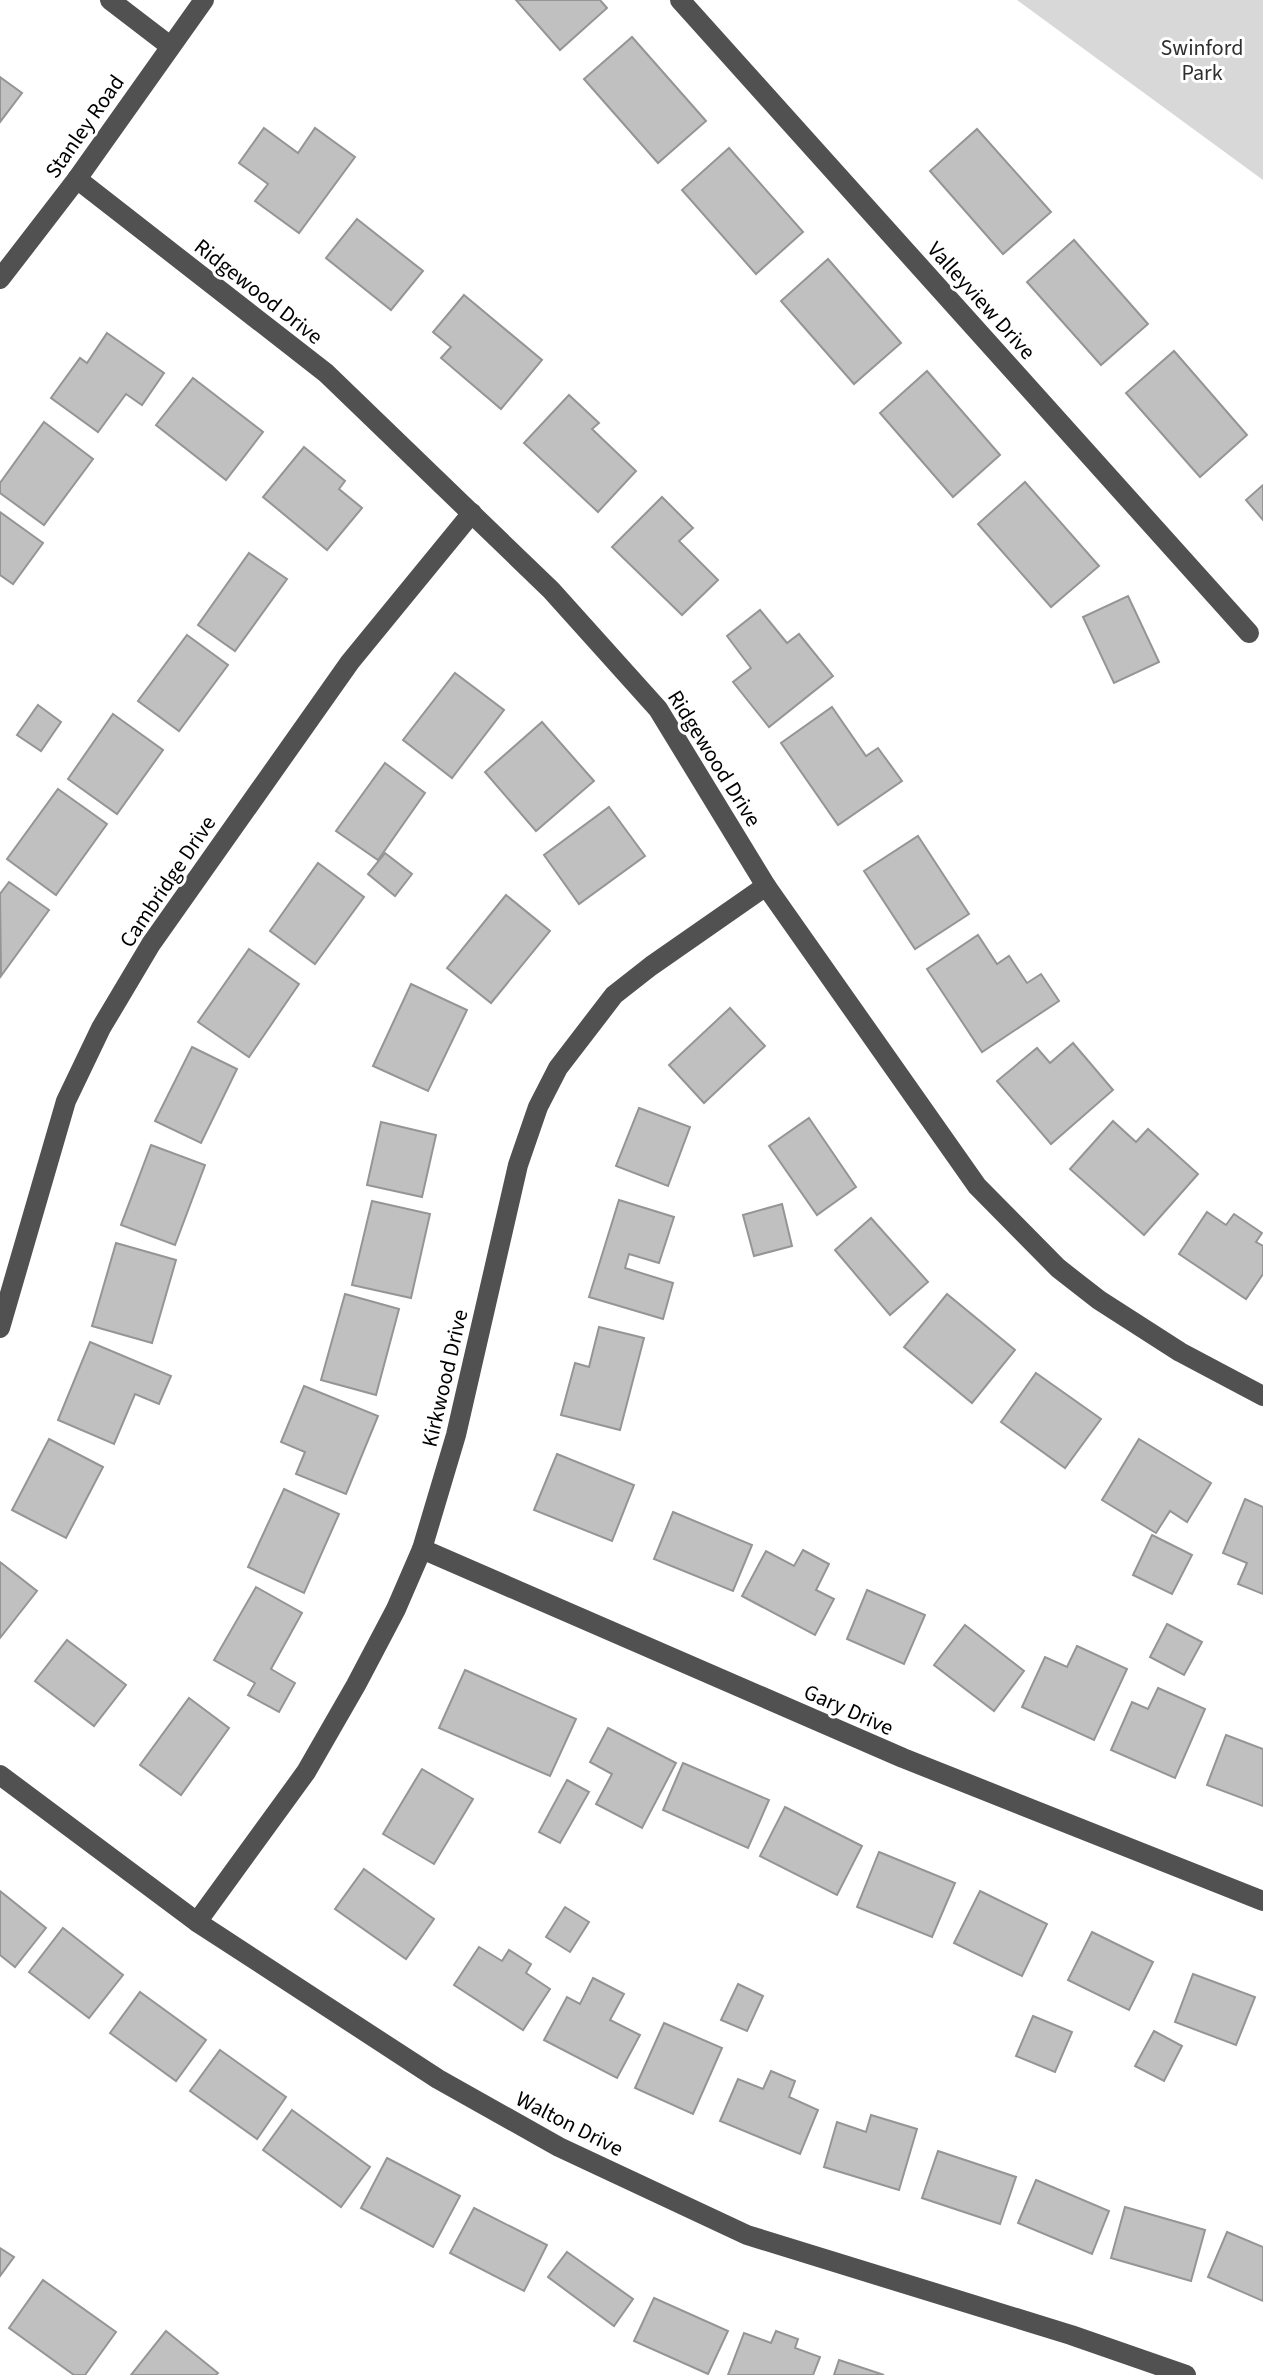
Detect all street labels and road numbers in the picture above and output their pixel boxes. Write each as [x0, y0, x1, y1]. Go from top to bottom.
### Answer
street label: Stanley Road [37, 68, 132, 185]
street label: Ridgewood Drive [187, 231, 330, 352]
street label: Valleyview Drive [919, 235, 1043, 367]
street label: Ridgewood Drive [659, 684, 769, 833]
street label: Cambridge Drive [112, 809, 224, 954]
street label: Kirkwood Drive [414, 1306, 476, 1450]
street label: Gary Drive [799, 1676, 899, 1744]
street label: Walton Drive [510, 2083, 629, 2165]

